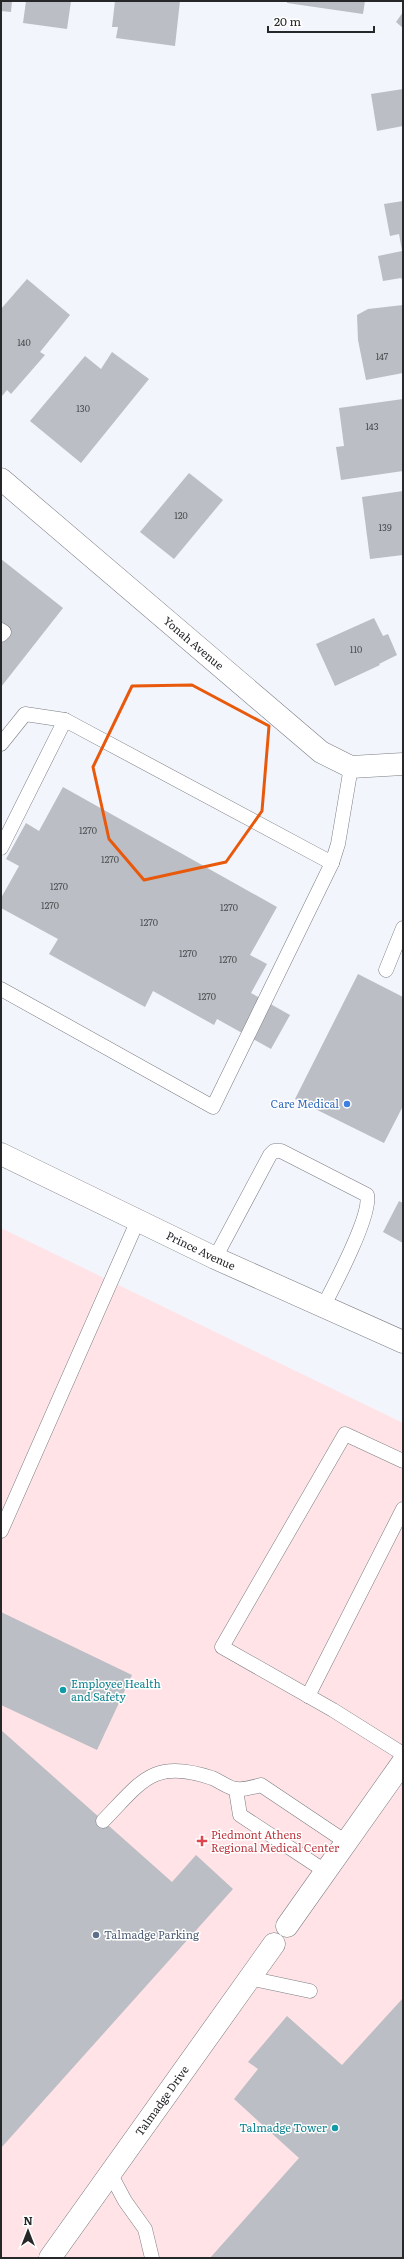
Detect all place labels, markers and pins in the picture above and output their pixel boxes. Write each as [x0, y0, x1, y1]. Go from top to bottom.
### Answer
place label: Care Medical [271, 1095, 339, 1111]
marker: Care Medical [342, 1099, 352, 1109]
place label: Employee Health and Safety [71, 1675, 161, 1704]
marker: Employee Health and Safety [58, 1685, 68, 1695]
place label: Piedmont Athens Regional Medical Center [211, 1826, 340, 1855]
marker: Piedmont Athens Regional Medical Center [196, 1835, 208, 1847]
place label: Talmadge Parking [104, 1926, 200, 1942]
marker: Talmadge Parking [91, 1930, 101, 1940]
place label: Talmadge Tower [239, 2119, 328, 2135]
marker: Talmadge Tower [330, 2123, 340, 2133]

